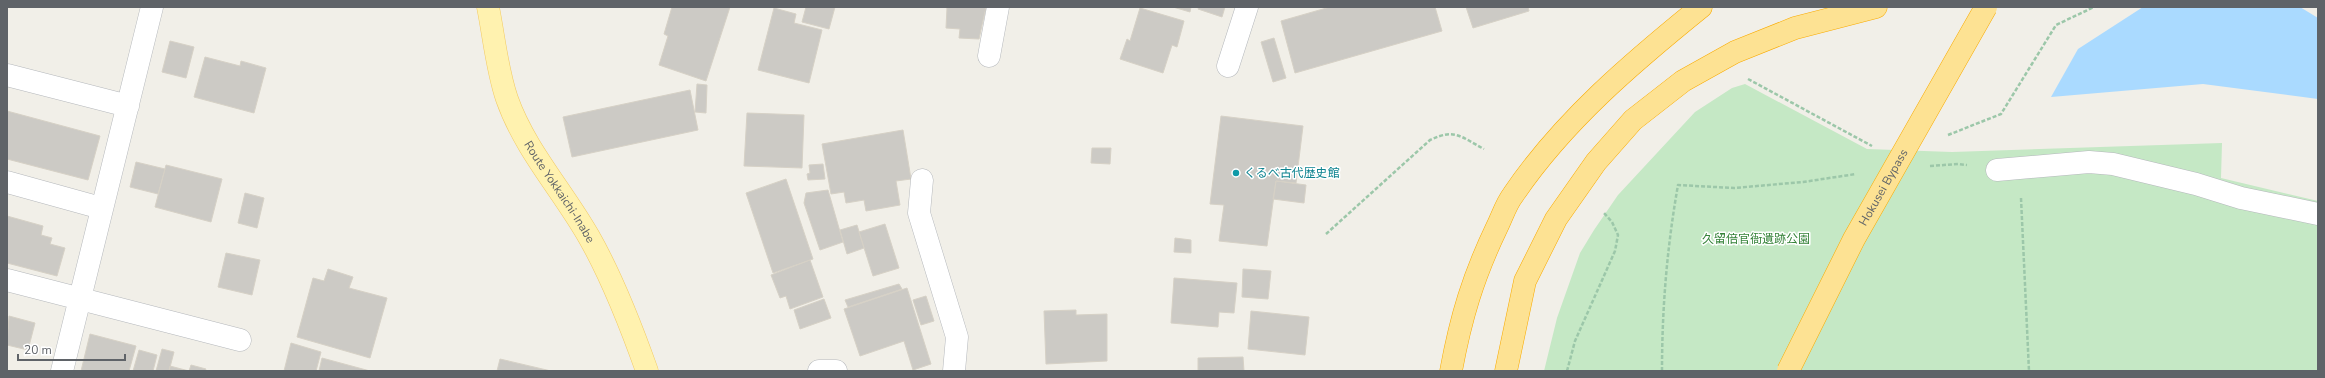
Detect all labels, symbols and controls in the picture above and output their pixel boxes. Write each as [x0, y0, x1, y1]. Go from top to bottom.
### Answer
street label: Route Yokkaichi-Inabe [520, 138, 599, 246]
street label: Hokusei Bypass [1855, 146, 1912, 229]
place label: くるべ古代歴史館 [1244, 165, 1340, 181]
marker: くるべ古代歴史館 [1231, 168, 1241, 178]
park label: 久留倍官衙遺跡公園 [1702, 231, 1810, 247]
scale bar [18, 336, 125, 362]
text: 20 m [24, 342, 52, 358]

